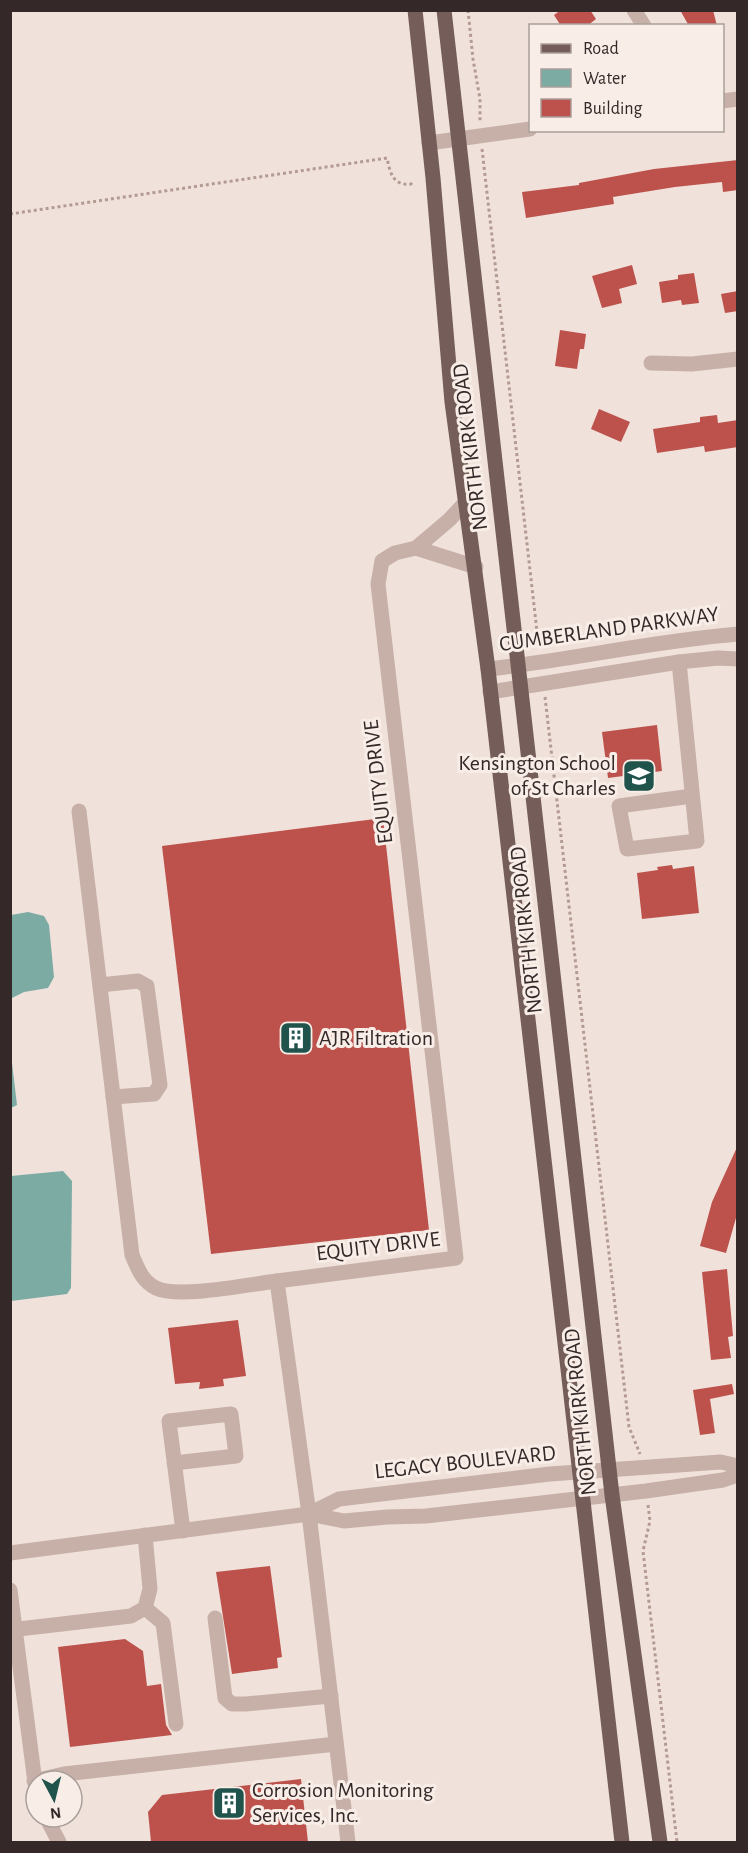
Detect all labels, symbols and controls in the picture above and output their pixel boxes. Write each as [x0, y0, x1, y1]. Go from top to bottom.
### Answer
legend [529, 24, 724, 132]
text: Road [583, 40, 619, 58]
text: Water [583, 70, 626, 88]
text: Building [583, 100, 643, 118]
street label: NORTH KIRK ROAD [449, 362, 491, 532]
street label: CUMBERLAND PARKWAY [498, 603, 721, 655]
street label: EQUITY DRIVE [359, 718, 397, 845]
place label: Kensington School of St Charles [458, 752, 616, 799]
school or university icon: Kensington School of St Charles [621, 758, 657, 794]
street label: NORTH KIRK ROAD [506, 845, 546, 1015]
building icon: AJR Filtration [278, 1020, 314, 1056]
place label: AJR Filtration [319, 1027, 433, 1049]
street label: EQUITY DRIVE [315, 1227, 442, 1265]
street label: NORTH KIRK ROAD [560, 1327, 600, 1497]
street label: LEGACY BOULEVARD [373, 1442, 557, 1482]
north arrow [24, 1769, 84, 1829]
place label: Corrosion Monitoring Services, Inc. [252, 1779, 434, 1826]
building icon: Corrosion Monitoring Services, Inc. [211, 1785, 247, 1821]
text: N [49, 1804, 62, 1822]

